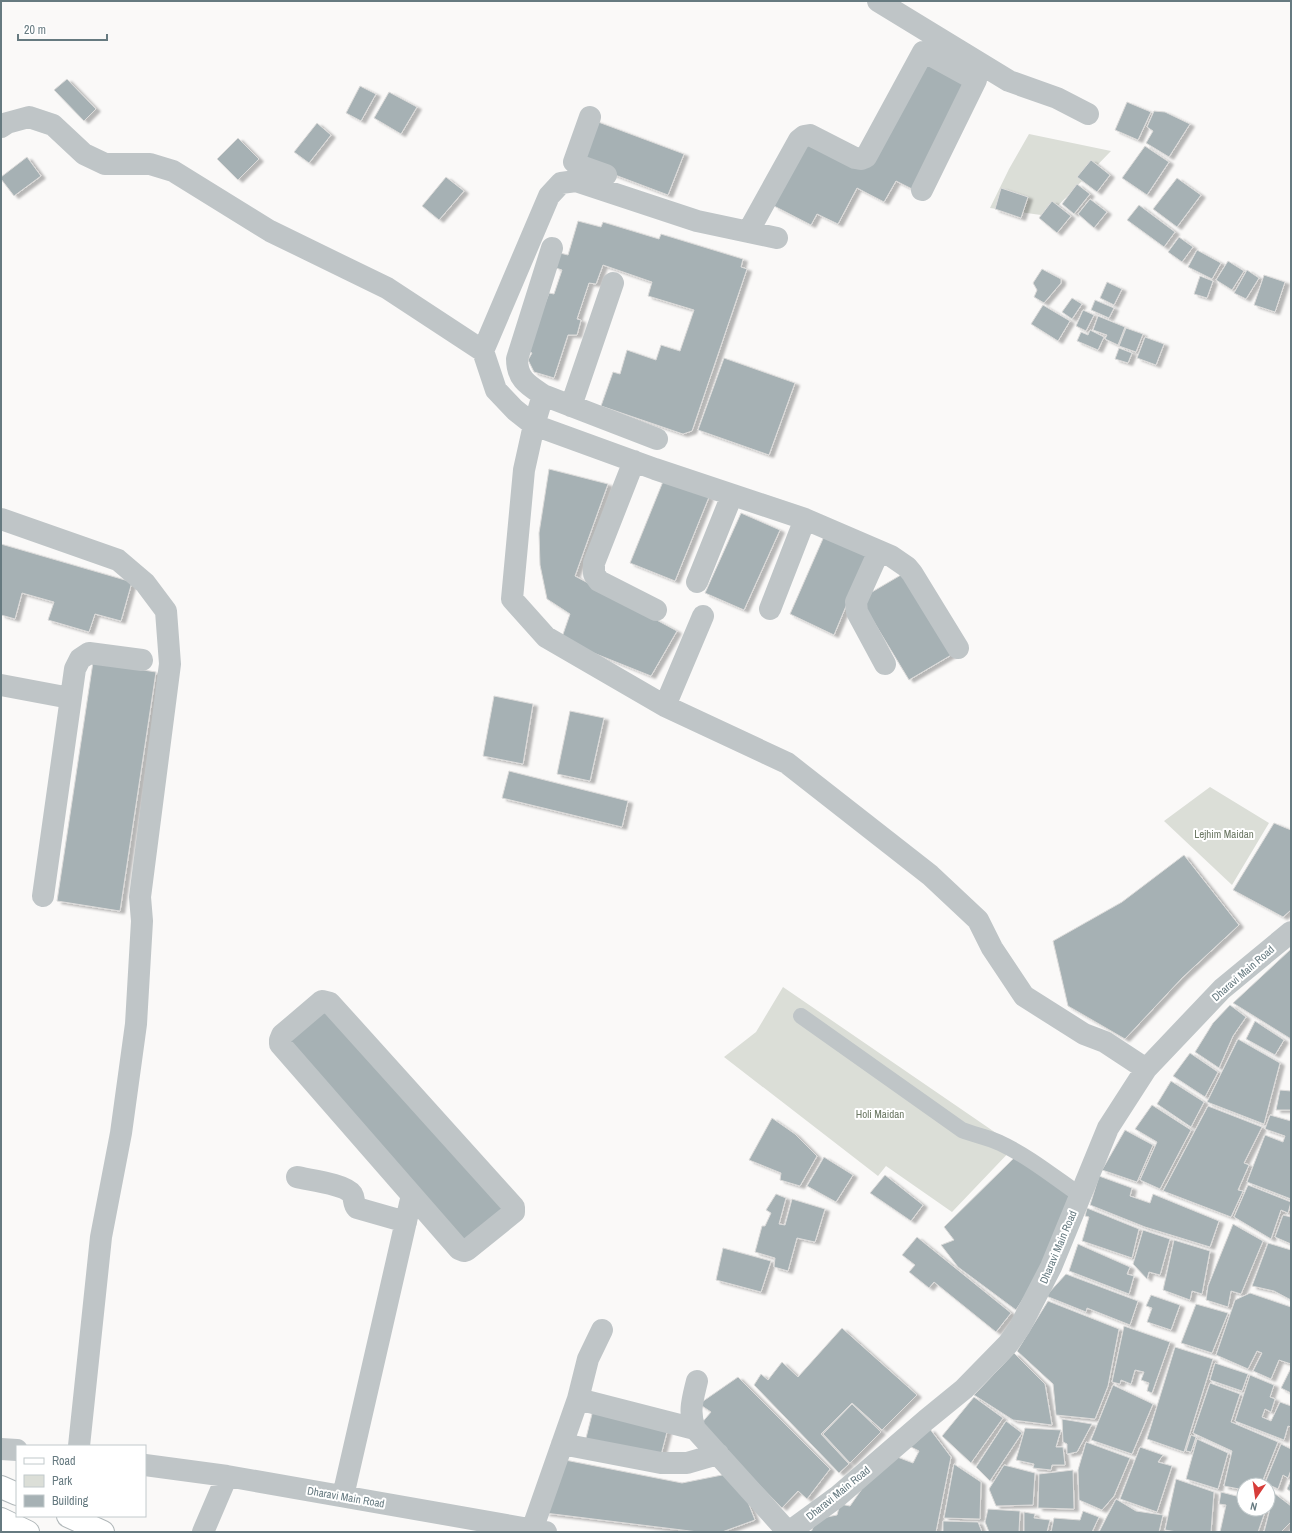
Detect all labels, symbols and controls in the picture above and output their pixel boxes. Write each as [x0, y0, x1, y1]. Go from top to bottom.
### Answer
scale bar [18, 16, 107, 42]
text: 20 m [24, 22, 46, 38]
park label: Lejhim Maidan [1194, 827, 1254, 841]
street label: Dharavi Main Road [1209, 942, 1277, 1004]
park label: Holi Maidan [856, 1107, 904, 1121]
street label: Dharavi Main Road [1036, 1208, 1080, 1286]
legend [16, 1445, 146, 1517]
text: Road [52, 1453, 76, 1469]
street label: Dharavi Main Road [803, 1463, 873, 1523]
text: Park [52, 1473, 72, 1489]
north arrow [1236, 1477, 1276, 1517]
street label: Dharavi Main Road [306, 1483, 386, 1511]
text: Building [52, 1493, 89, 1509]
text: N [1249, 1499, 1258, 1514]

